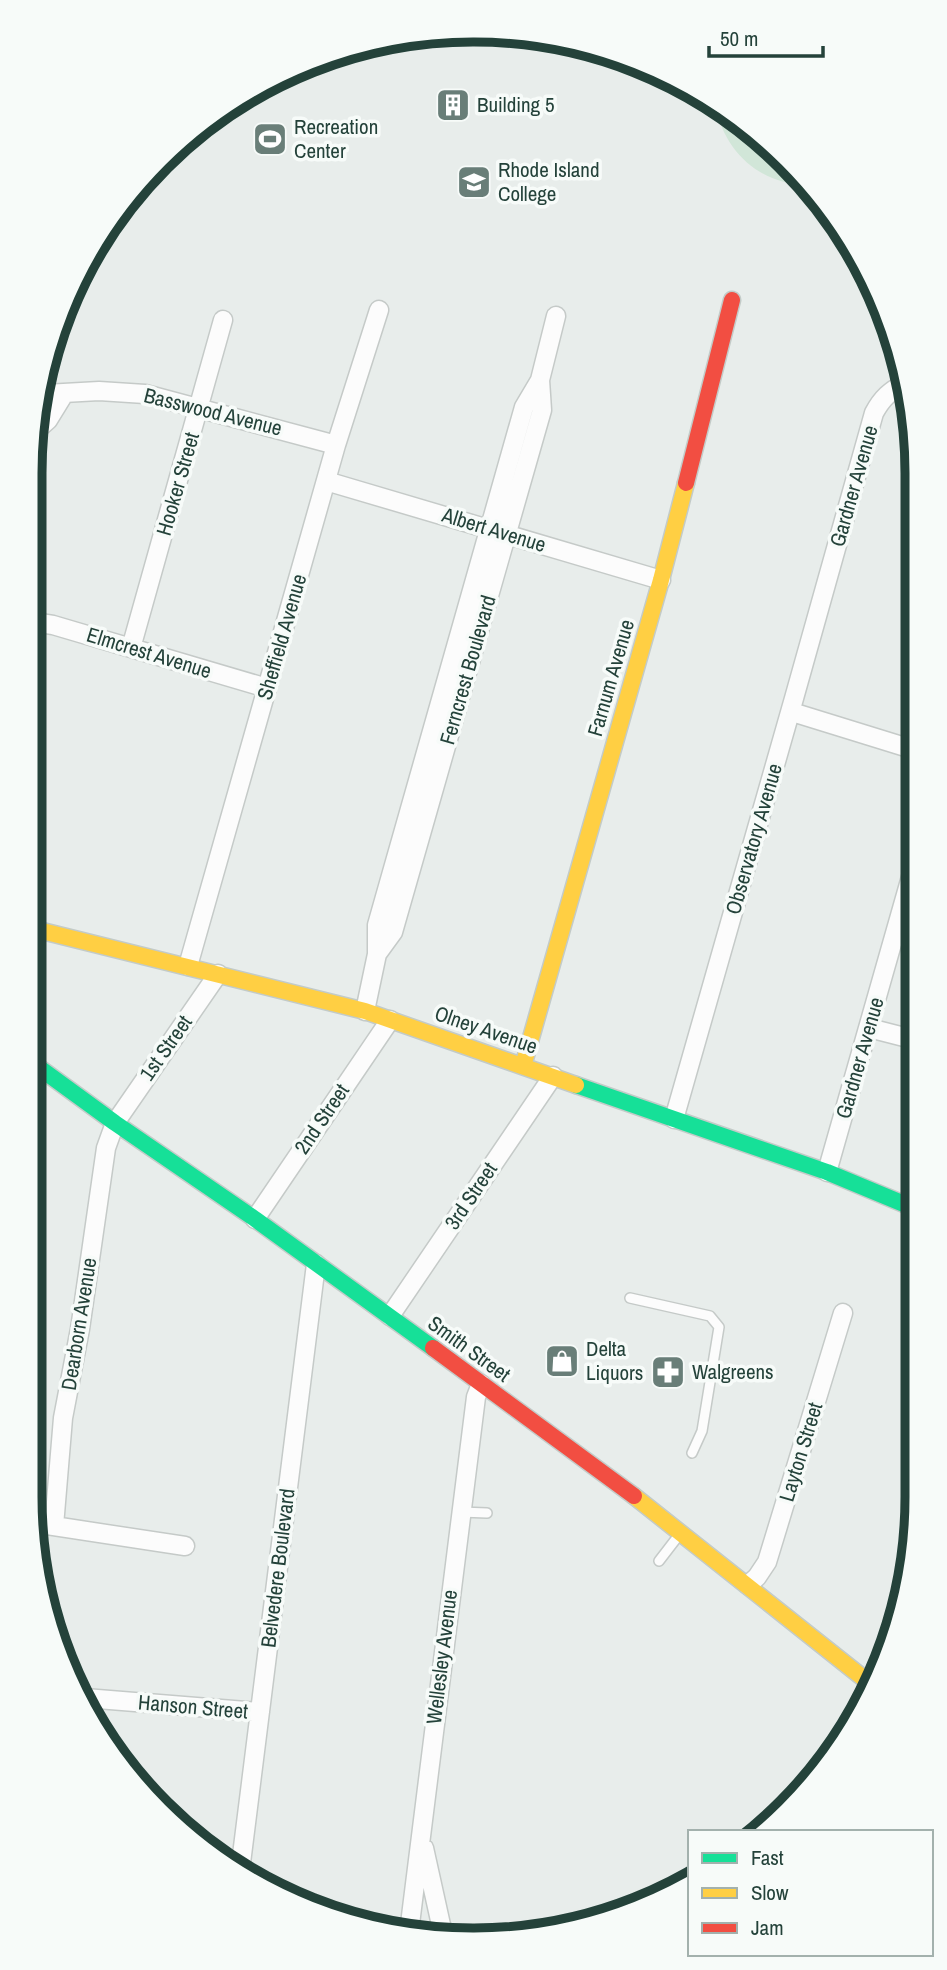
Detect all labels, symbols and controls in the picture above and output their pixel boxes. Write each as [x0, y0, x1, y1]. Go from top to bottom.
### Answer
scale bar [709, 14, 823, 58]
text: 50 m [720, 24, 758, 53]
building icon: Building 5 [434, 86, 472, 124]
place label: Building 5 [477, 90, 555, 119]
place label: Recreation Center [294, 112, 378, 165]
sports icon: Recreation Center [251, 120, 289, 158]
place label: Rhode Island College [498, 155, 599, 208]
school or university icon: Rhode Island College [455, 163, 493, 201]
street label: Basswood Avenue [141, 380, 285, 443]
street label: Gardner Avenue [822, 422, 885, 550]
street label: Hooker Street [149, 429, 206, 539]
street label: Albert Avenue [438, 500, 550, 559]
street label: Sheffield Avenue [250, 571, 313, 703]
street label: Ferncrest Boulevard [432, 592, 503, 748]
street label: Farnum Avenue [580, 616, 641, 740]
street label: Elmcrest Avenue [83, 620, 215, 685]
street label: Observatory Avenue [718, 760, 789, 918]
street label: Gardner Avenue [828, 994, 891, 1122]
street label: Olney Avenue [431, 998, 541, 1061]
street label: 1st Street [133, 1009, 199, 1086]
street label: 2nd Street [287, 1077, 356, 1160]
street label: 3rd Street [437, 1156, 504, 1235]
street label: Dearborn Avenue [54, 1256, 103, 1392]
street label: Smith Street [422, 1309, 517, 1389]
place label: Delta Liquors [586, 1334, 643, 1387]
shop icon: Delta Liquors [543, 1342, 581, 1380]
pharmacy icon: Walgreens [649, 1353, 687, 1391]
place label: Walgreens [692, 1357, 774, 1386]
street label: Layton Street [772, 1398, 829, 1505]
street label: Belvedere Boulevard [253, 1487, 302, 1649]
street label: Wellesley Avenue [419, 1588, 464, 1726]
street label: Hanson Street [137, 1687, 249, 1726]
legend [688, 1830, 933, 1956]
text: Fast [751, 1843, 784, 1872]
text: Slow [751, 1878, 789, 1907]
text: Jam [751, 1913, 784, 1942]

